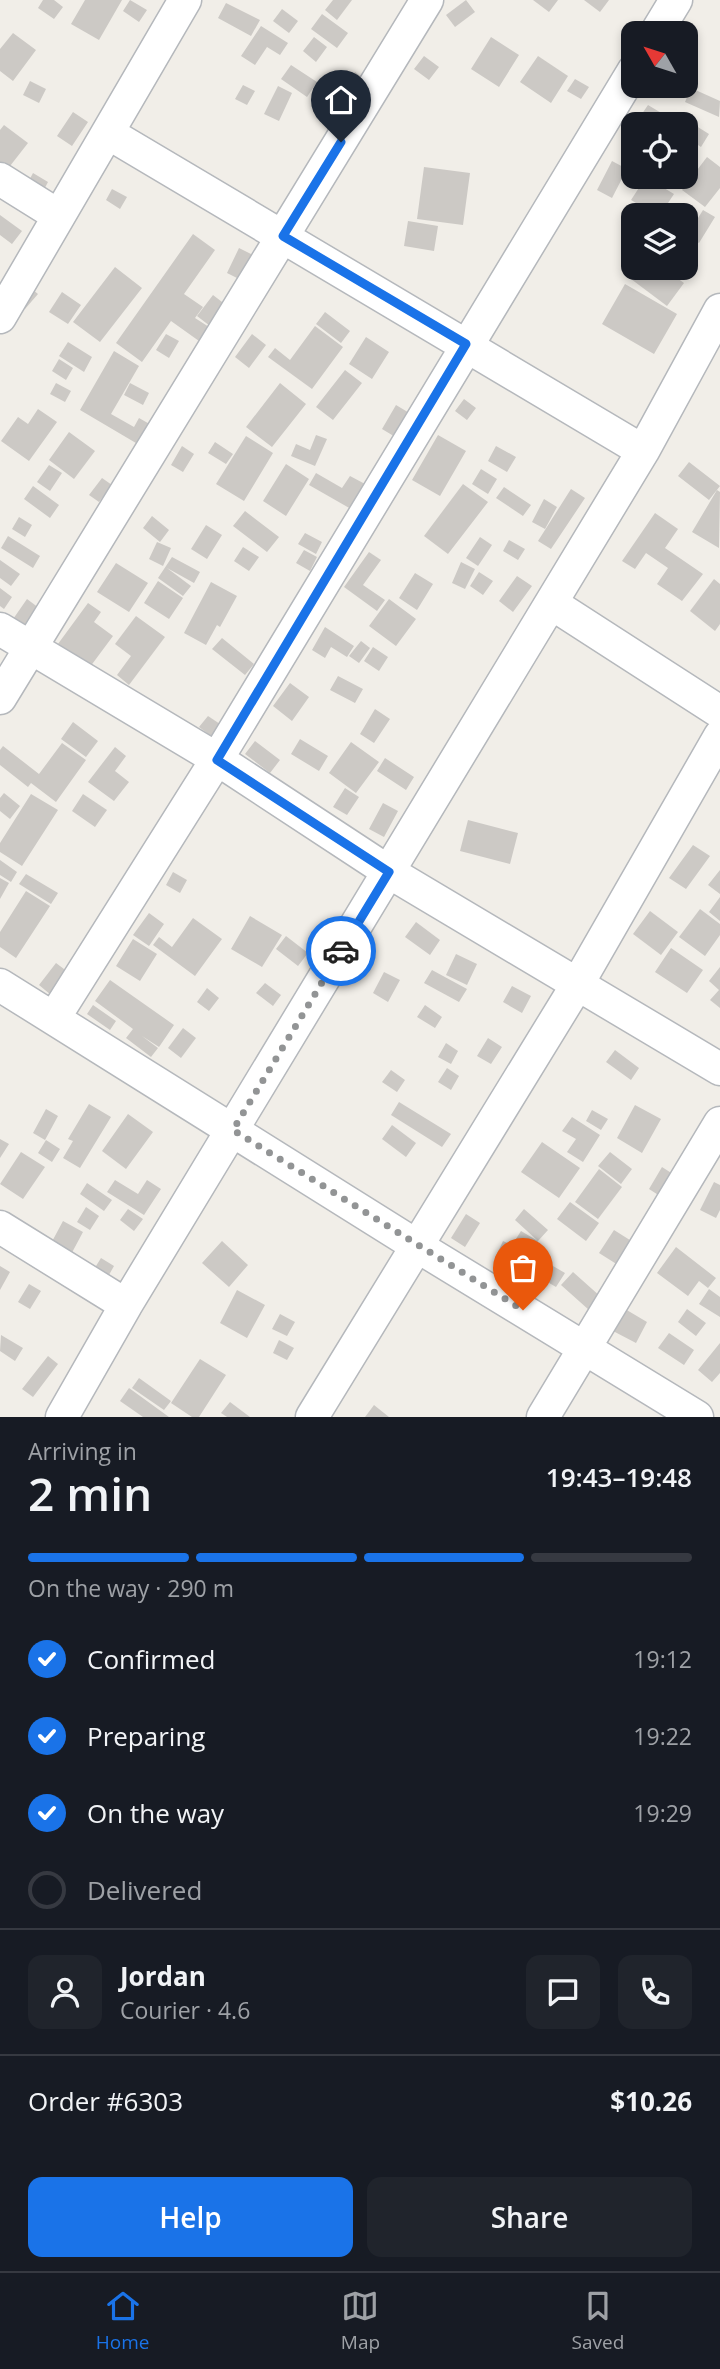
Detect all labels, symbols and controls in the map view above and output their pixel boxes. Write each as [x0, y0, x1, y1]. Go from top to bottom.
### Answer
north arrow [621, 21, 698, 98]
map controls [621, 21, 698, 280]
pin [311, 70, 371, 142]
icon: home [322, 81, 360, 119]
button: locate [621, 112, 698, 189]
button: layers [621, 203, 698, 280]
courier [306, 916, 376, 986]
icon: car [322, 932, 360, 970]
pin [493, 1238, 553, 1310]
icon: bag [504, 1249, 542, 1287]
text: Arriving in [28, 1435, 137, 1467]
text: 19:43–19:48 [546, 1459, 692, 1495]
text: 2 min [28, 1462, 152, 1524]
text: On the way · 290 m [28, 1572, 234, 1604]
icon: check [28, 1640, 66, 1678]
text: Confirmed [87, 1641, 215, 1677]
text: 19:12 [633, 1643, 692, 1675]
icon: check [28, 1717, 66, 1755]
text: Preparing [87, 1718, 205, 1754]
text: 19:22 [633, 1720, 692, 1752]
icon: check [28, 1794, 66, 1832]
text: On the way [87, 1795, 224, 1831]
text: 19:29 [633, 1797, 692, 1829]
text: Delivered [87, 1872, 202, 1908]
button: person [28, 1955, 102, 2029]
button: chat [526, 1955, 600, 2029]
button: phone [618, 1955, 692, 2029]
text: Jordan [120, 1958, 206, 1994]
text: Courier · 4.6 [120, 1994, 250, 2026]
text: Order #6303 [28, 2083, 183, 2119]
text: $10.26 [610, 2083, 692, 2119]
button: Help [28, 2177, 353, 2257]
button: Share [367, 2177, 692, 2257]
tab: Home [96, 2287, 149, 2355]
tab: Map [341, 2287, 380, 2355]
tab: Saved [572, 2287, 624, 2355]

